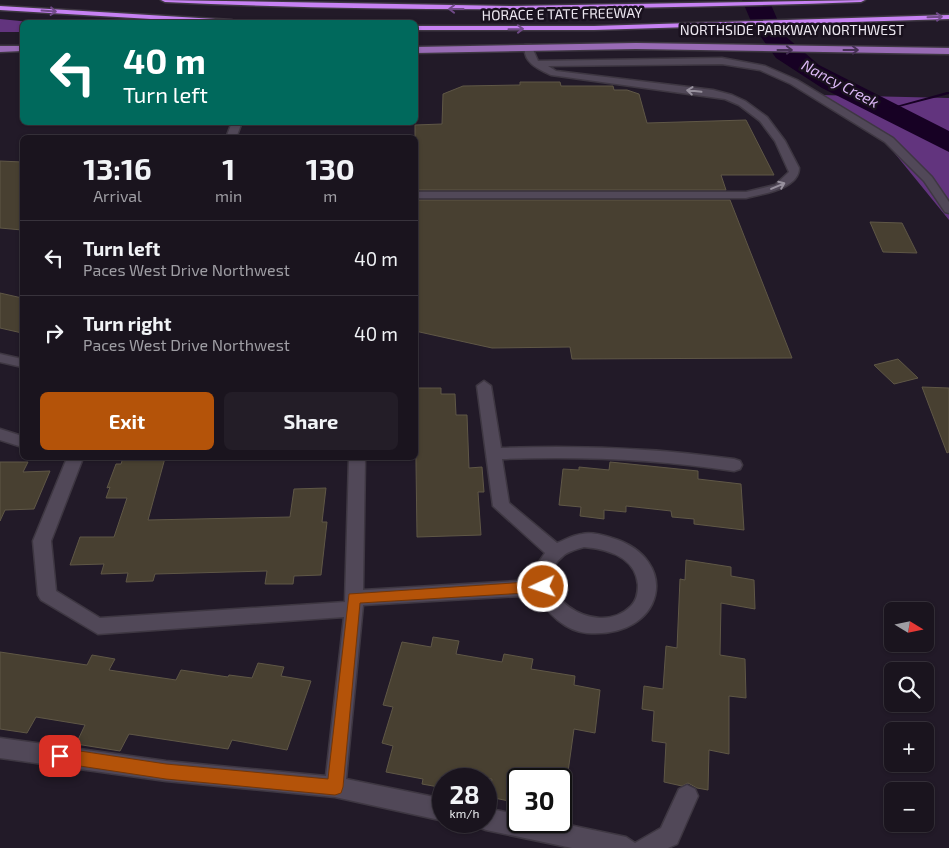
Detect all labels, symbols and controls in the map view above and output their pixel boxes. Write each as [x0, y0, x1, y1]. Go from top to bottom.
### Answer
one-way arrow [448, 4, 464, 14]
street label: HORACE E TATE FREEWAY [482, 4, 642, 23]
one-way arrow [40, 6, 56, 15]
one-way arrow [926, 12, 943, 22]
street label: NORTHSIDE PARKWAY NORTHWEST [680, 21, 904, 38]
one-way arrow [508, 24, 524, 34]
text: 40 m [123, 39, 206, 81]
icon: left [40, 40, 105, 105]
one-way arrow [777, 45, 793, 55]
one-way arrow [843, 45, 859, 55]
water label: Nancy Creek [798, 55, 882, 112]
text: Turn left [123, 81, 208, 107]
one-way arrow [686, 86, 702, 96]
text: 13:16 [83, 150, 152, 186]
text: 1 [222, 150, 235, 186]
text: 130 [306, 150, 355, 186]
one-way arrow [770, 181, 785, 191]
text: Arrival [93, 186, 142, 205]
text: min [215, 186, 242, 205]
text: m [323, 186, 337, 205]
text: Turn left [83, 237, 160, 260]
icon: left [40, 244, 68, 272]
text: 40 m [354, 247, 398, 270]
text: Paces West Drive Northwest [83, 260, 290, 279]
text: Turn right [83, 312, 171, 335]
icon: right [40, 319, 68, 347]
text: 40 m [354, 322, 398, 345]
text: Paces West Drive Northwest [83, 335, 290, 354]
button: Exit [40, 392, 214, 450]
button: Share [224, 392, 398, 450]
position arrow [516, 560, 568, 612]
north arrow [884, 602, 934, 652]
map controls [884, 602, 934, 832]
button: search [884, 662, 934, 712]
button: + [884, 722, 934, 772]
pin [39, 735, 81, 777]
icon: arrive [46, 742, 74, 770]
speed limit sign: 30 [507, 768, 572, 833]
text: 28 [449, 779, 480, 809]
button: − [884, 782, 934, 832]
text: km/h [450, 806, 479, 820]

